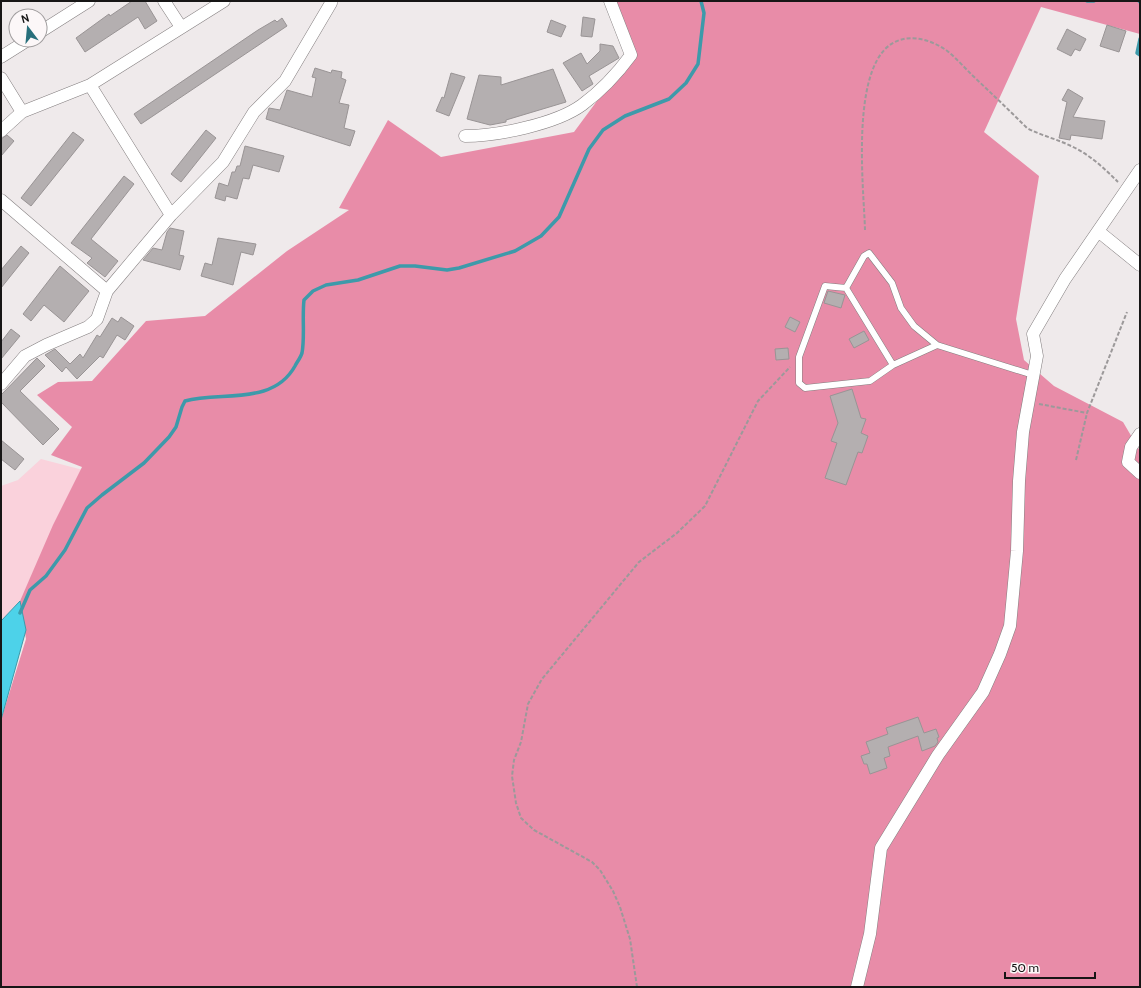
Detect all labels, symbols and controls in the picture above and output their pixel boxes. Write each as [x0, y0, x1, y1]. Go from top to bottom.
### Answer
north arrow [8, 8, 48, 48]
text: N [20, 11, 31, 26]
scale bar [1005, 954, 1095, 980]
text: 50 m [1011, 960, 1039, 975]

